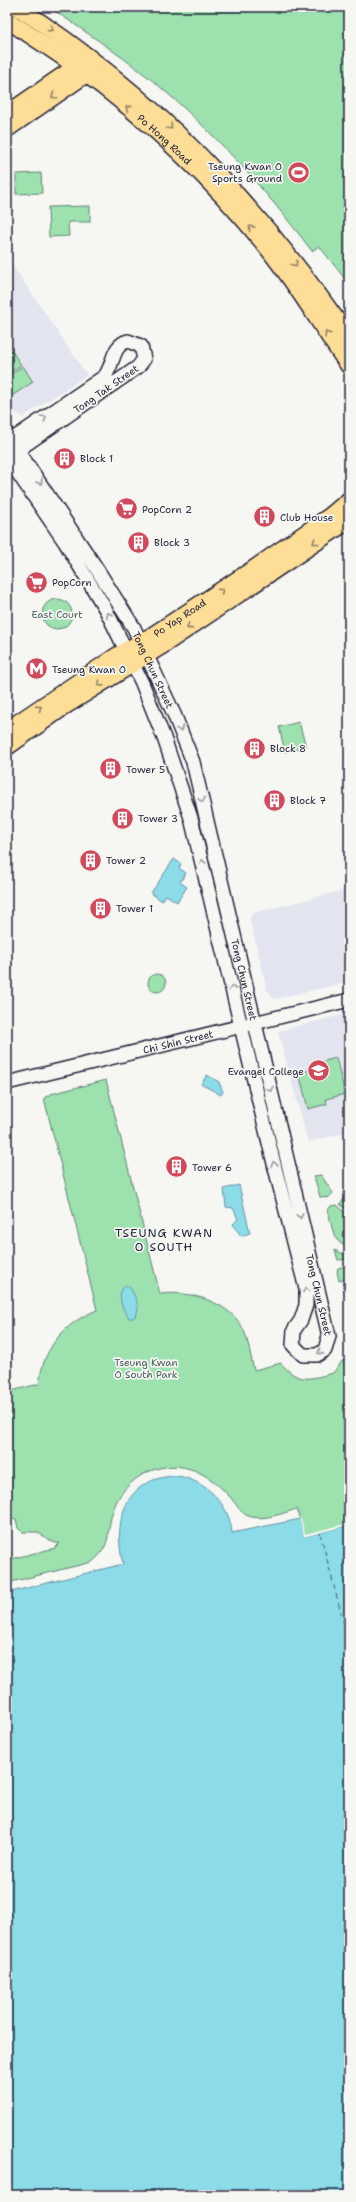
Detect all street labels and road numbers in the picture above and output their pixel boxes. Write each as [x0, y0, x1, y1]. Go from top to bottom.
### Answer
street label: Po Hong Road [135, 111, 195, 168]
street label: Tong Tak Street [71, 362, 141, 416]
street label: Po Yap Road [151, 595, 209, 640]
street label: Tong Chun Street [130, 629, 177, 710]
street label: Tong Chun Street [229, 938, 260, 1022]
street label: Chi Shin Street [142, 1027, 214, 1056]
street label: Tong Chun Street [303, 1253, 335, 1337]

